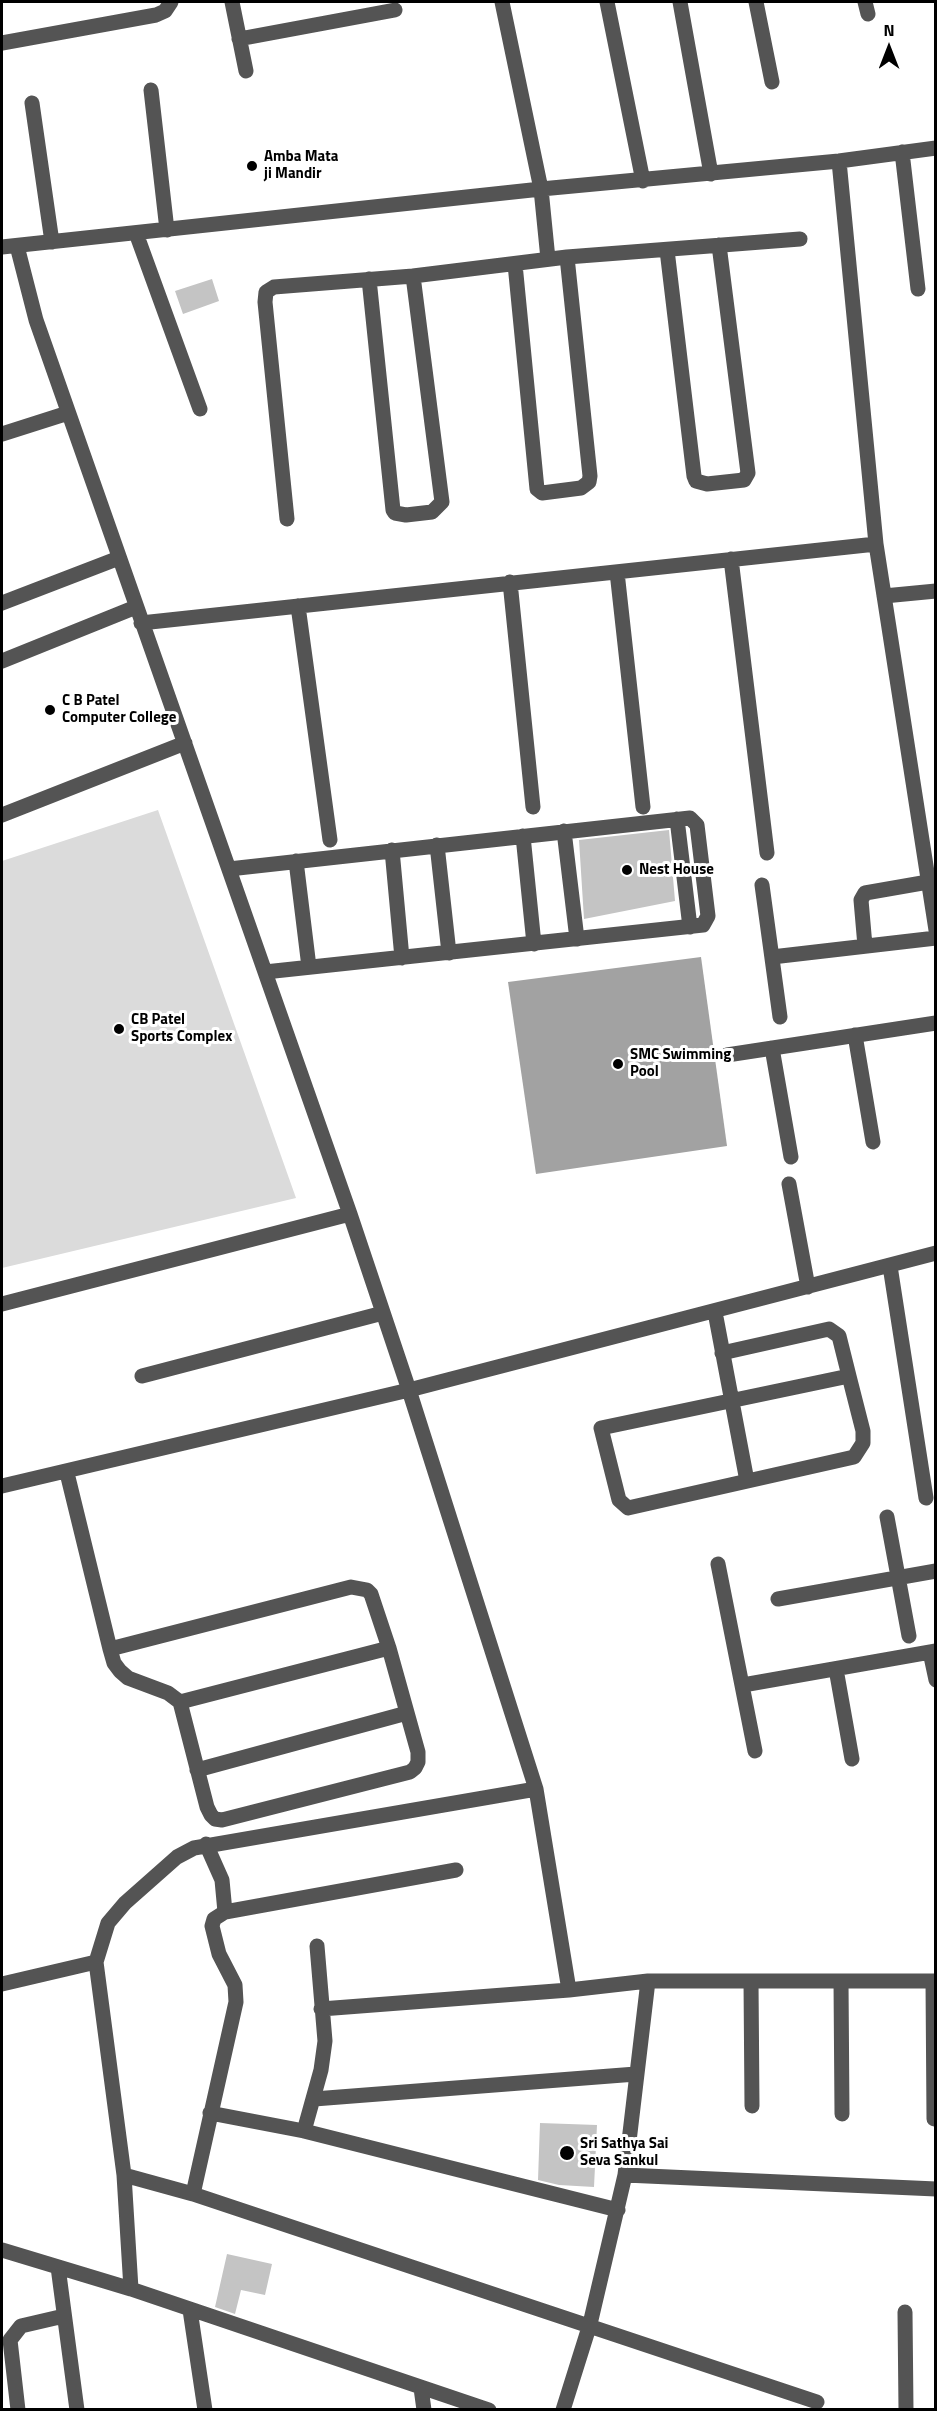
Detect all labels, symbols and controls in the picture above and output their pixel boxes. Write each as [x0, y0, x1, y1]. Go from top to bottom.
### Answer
north arrow [859, 18, 919, 78]
text: N [883, 18, 895, 42]
place label: Amba Mata ji Mandir [264, 148, 338, 183]
marker: Amba Mata ji Mandir [245, 159, 259, 173]
place label: C B Patel Computer College [62, 692, 176, 727]
marker: C B Patel Computer College [43, 703, 57, 717]
place label: Nest House [639, 861, 714, 879]
marker: Nest House [620, 863, 634, 877]
place label: CB Patel Sports Complex [131, 1011, 232, 1046]
marker: CB Patel Sports Complex [112, 1022, 126, 1036]
place label: SMC Swimming Pool [630, 1046, 731, 1081]
marker: SMC Swimming Pool [611, 1057, 625, 1071]
place label: Sri Sathya Sai Seva Sankul [580, 2135, 668, 2170]
marker: Sri Sathya Sai Seva Sankul [558, 2144, 576, 2162]

